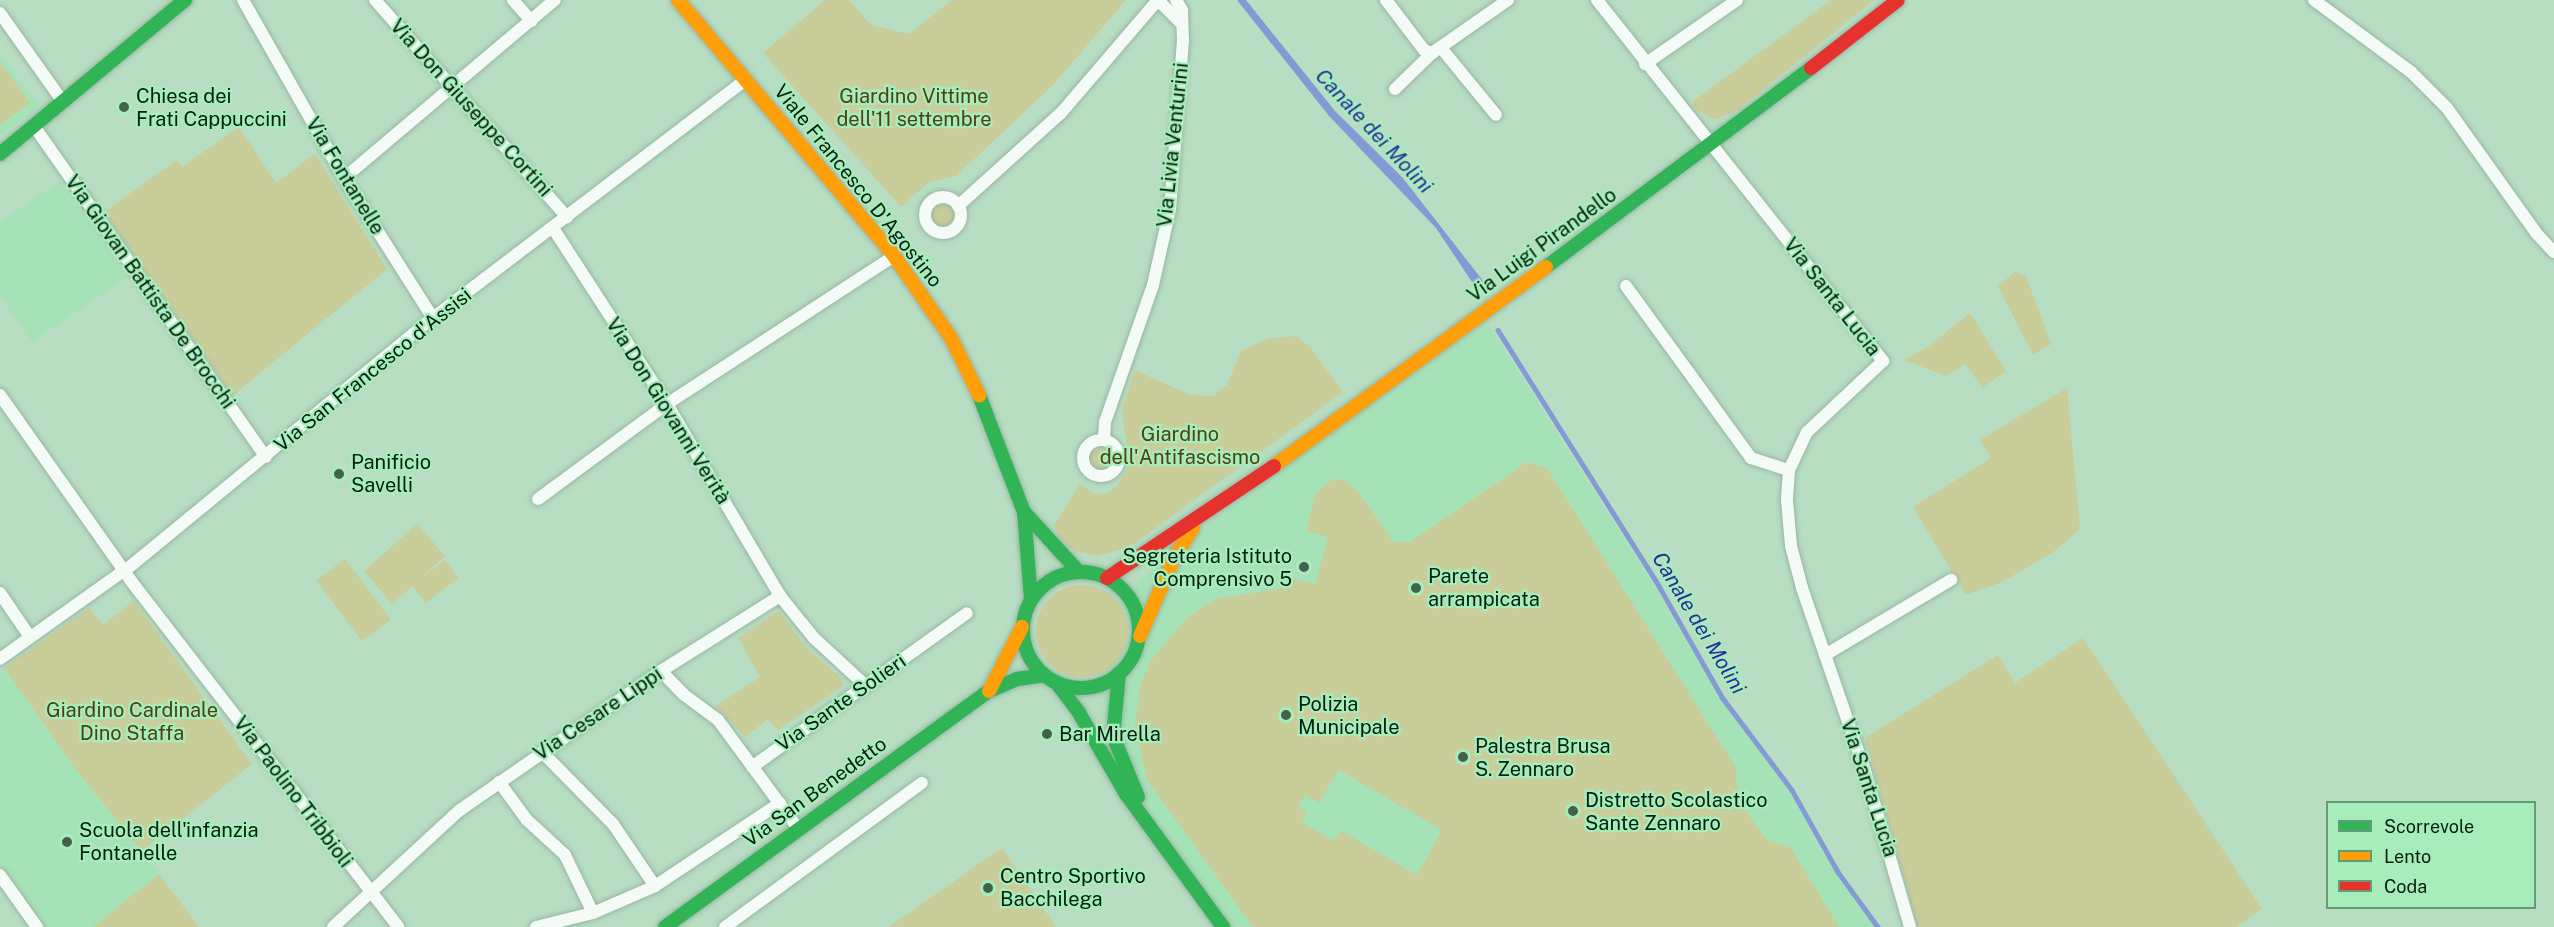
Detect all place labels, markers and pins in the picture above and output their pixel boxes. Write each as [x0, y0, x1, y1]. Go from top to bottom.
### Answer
place label: Chiesa dei Frati Cappuccini [136, 84, 287, 131]
marker: Chiesa dei Frati Cappuccini [117, 100, 131, 114]
place label: Panificio Savelli [351, 450, 431, 497]
marker: Panificio Savelli [332, 467, 346, 481]
place label: Segreteria Istituto Comprensivo 5 [1122, 544, 1292, 591]
marker: Segreteria Istituto Comprensivo 5 [1297, 560, 1311, 574]
place label: Parete arrampicata [1428, 564, 1540, 611]
marker: Parete arrampicata [1409, 581, 1423, 595]
place label: Polizia Municipale [1298, 692, 1399, 739]
marker: Polizia Municipale [1279, 708, 1293, 722]
place label: Bar Mirella [1059, 722, 1161, 746]
marker: Bar Mirella [1040, 727, 1054, 741]
place label: Palestra Brusa S. Zennaro [1475, 734, 1611, 781]
marker: Palestra Brusa S. Zennaro [1456, 750, 1470, 764]
place label: Distretto Scolastico Sante Zennaro [1585, 788, 1768, 835]
marker: Distretto Scolastico Sante Zennaro [1566, 804, 1580, 818]
place label: Scuola dell'infanzia Fontanelle [79, 819, 259, 866]
marker: Scuola dell'infanzia Fontanelle [60, 835, 74, 849]
place label: Centro Sportivo Bacchilega [1000, 864, 1146, 911]
marker: Centro Sportivo Bacchilega [981, 881, 995, 895]

